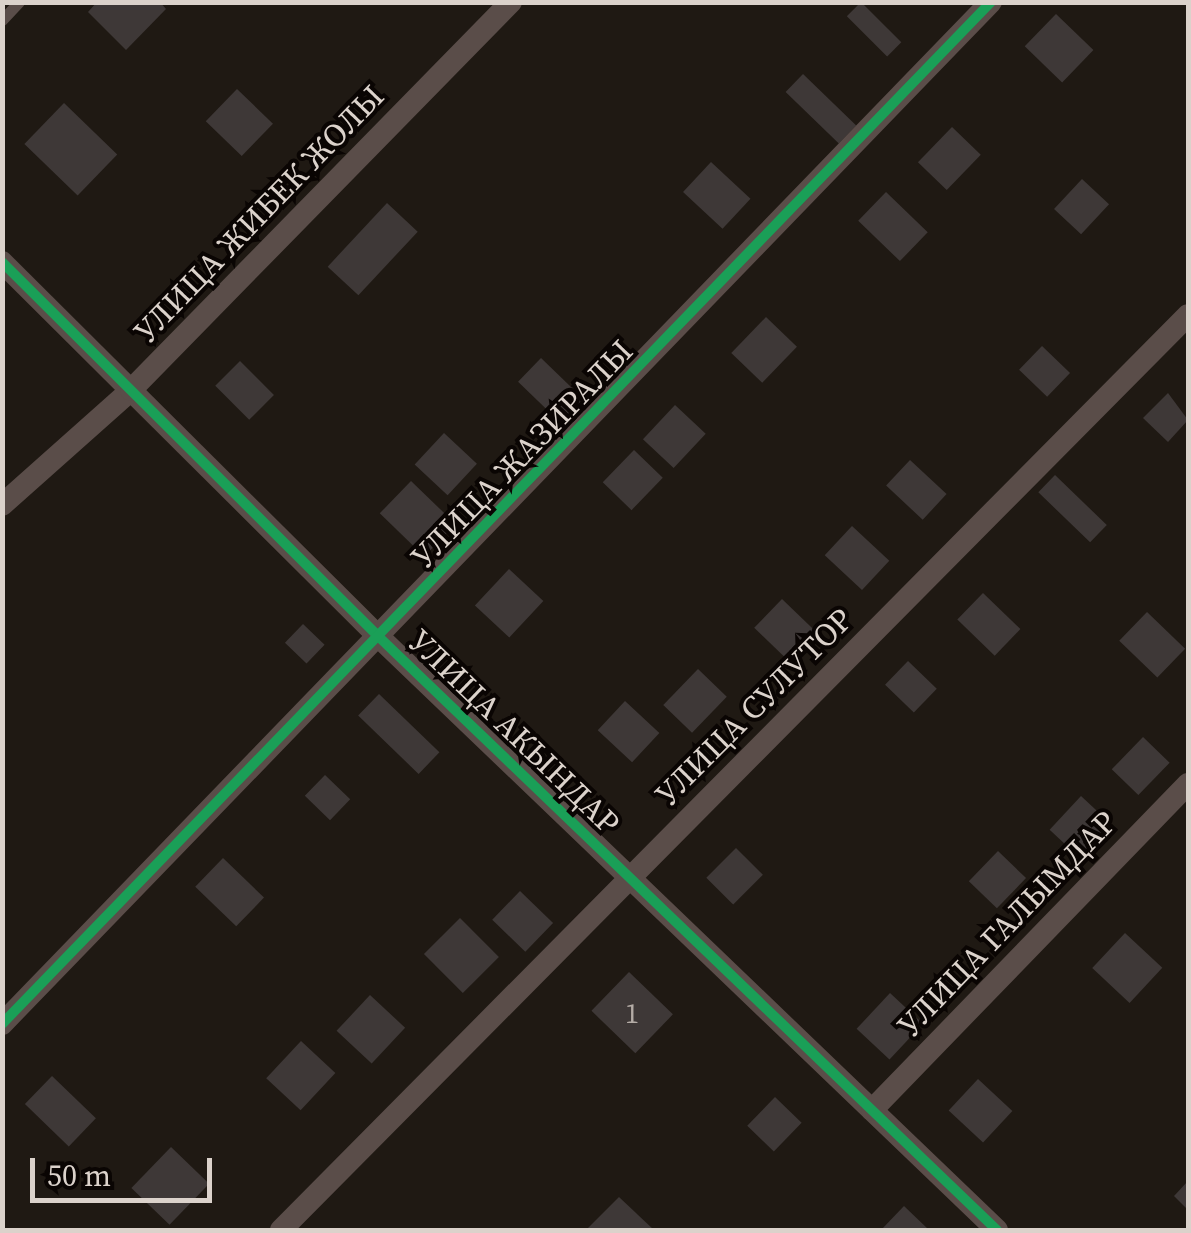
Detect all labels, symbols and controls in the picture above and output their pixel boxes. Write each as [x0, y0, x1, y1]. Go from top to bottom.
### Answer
street label: УЛИЦА ЖИБЕК ЖОЛЫ [126, 77, 392, 351]
street label: УЛИЦА ЖАЗИРАЛЫ [403, 332, 641, 576]
street label: УЛИЦА СУЛУТОР [648, 601, 860, 813]
street label: УЛИЦА АКЫНДАР [401, 622, 627, 842]
street label: УЛИЦА ГАЛЫМДАР [889, 803, 1125, 1045]
house number: 1 [625, 996, 639, 1030]
scale bar [35, 1138, 218, 1200]
text: 50 m [47, 1155, 111, 1196]

